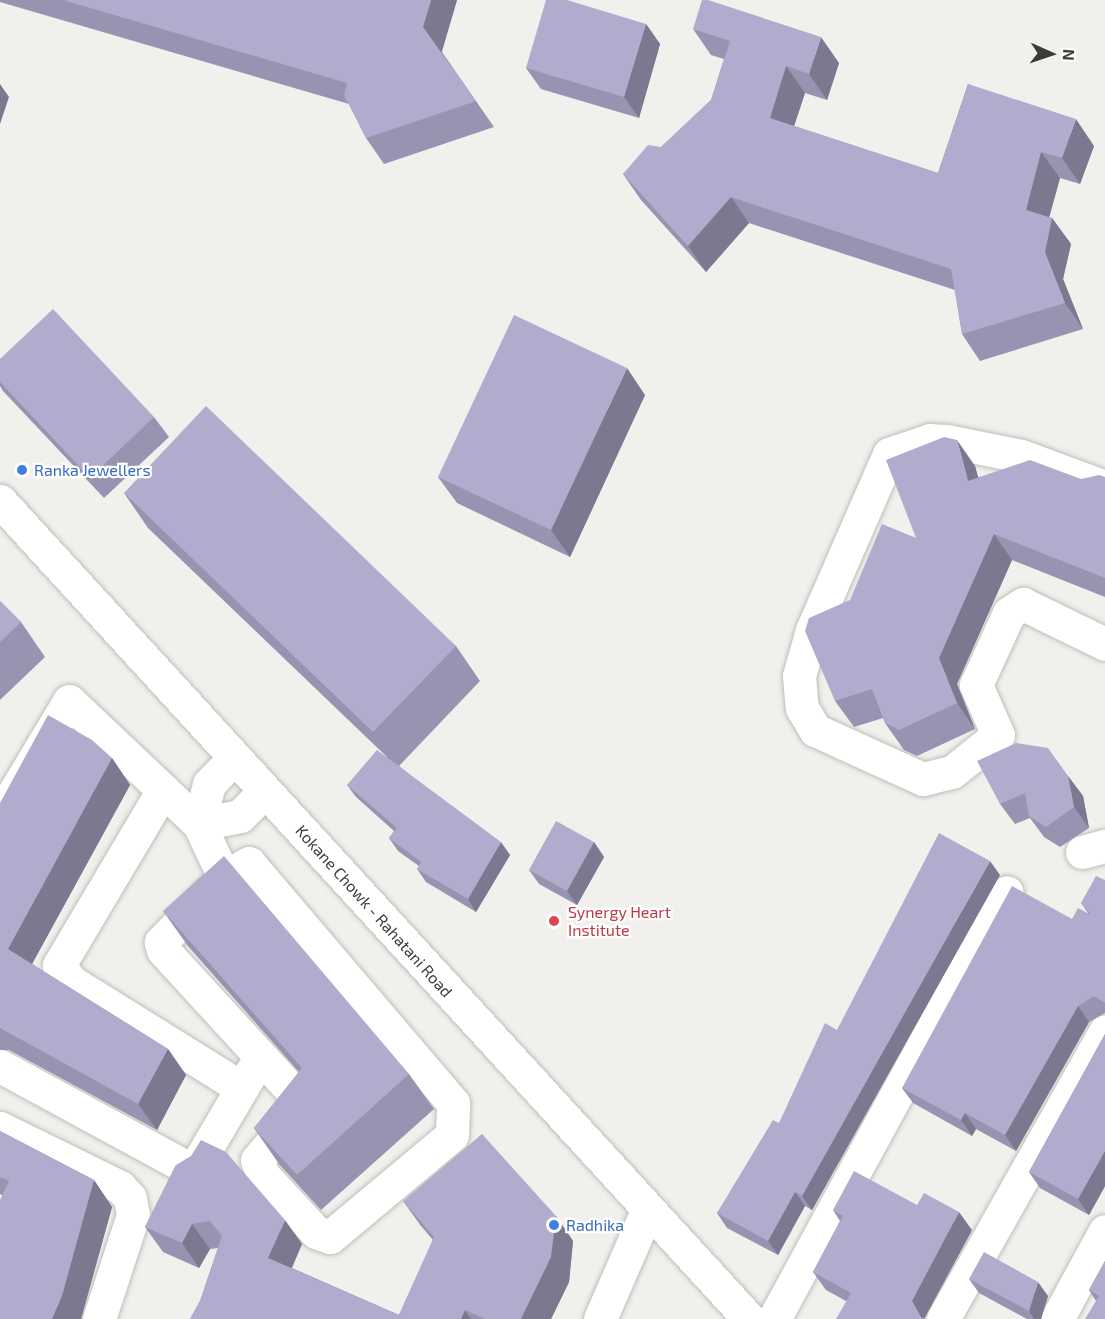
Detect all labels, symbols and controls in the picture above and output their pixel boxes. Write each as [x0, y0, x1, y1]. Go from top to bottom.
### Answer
north arrow [1021, 24, 1081, 84]
text: N [1060, 49, 1079, 61]
place label: Ranka Jewellers [34, 460, 151, 480]
marker: Ranka Jewellers [15, 463, 29, 477]
street label: Kokane Chowk - Rahatani Road [292, 821, 456, 1001]
place label: Synergy Heart Institute [568, 902, 671, 940]
marker: Synergy Heart Institute [545, 912, 563, 930]
place label: Radhika [566, 1215, 624, 1235]
marker: Radhika [547, 1218, 561, 1232]

